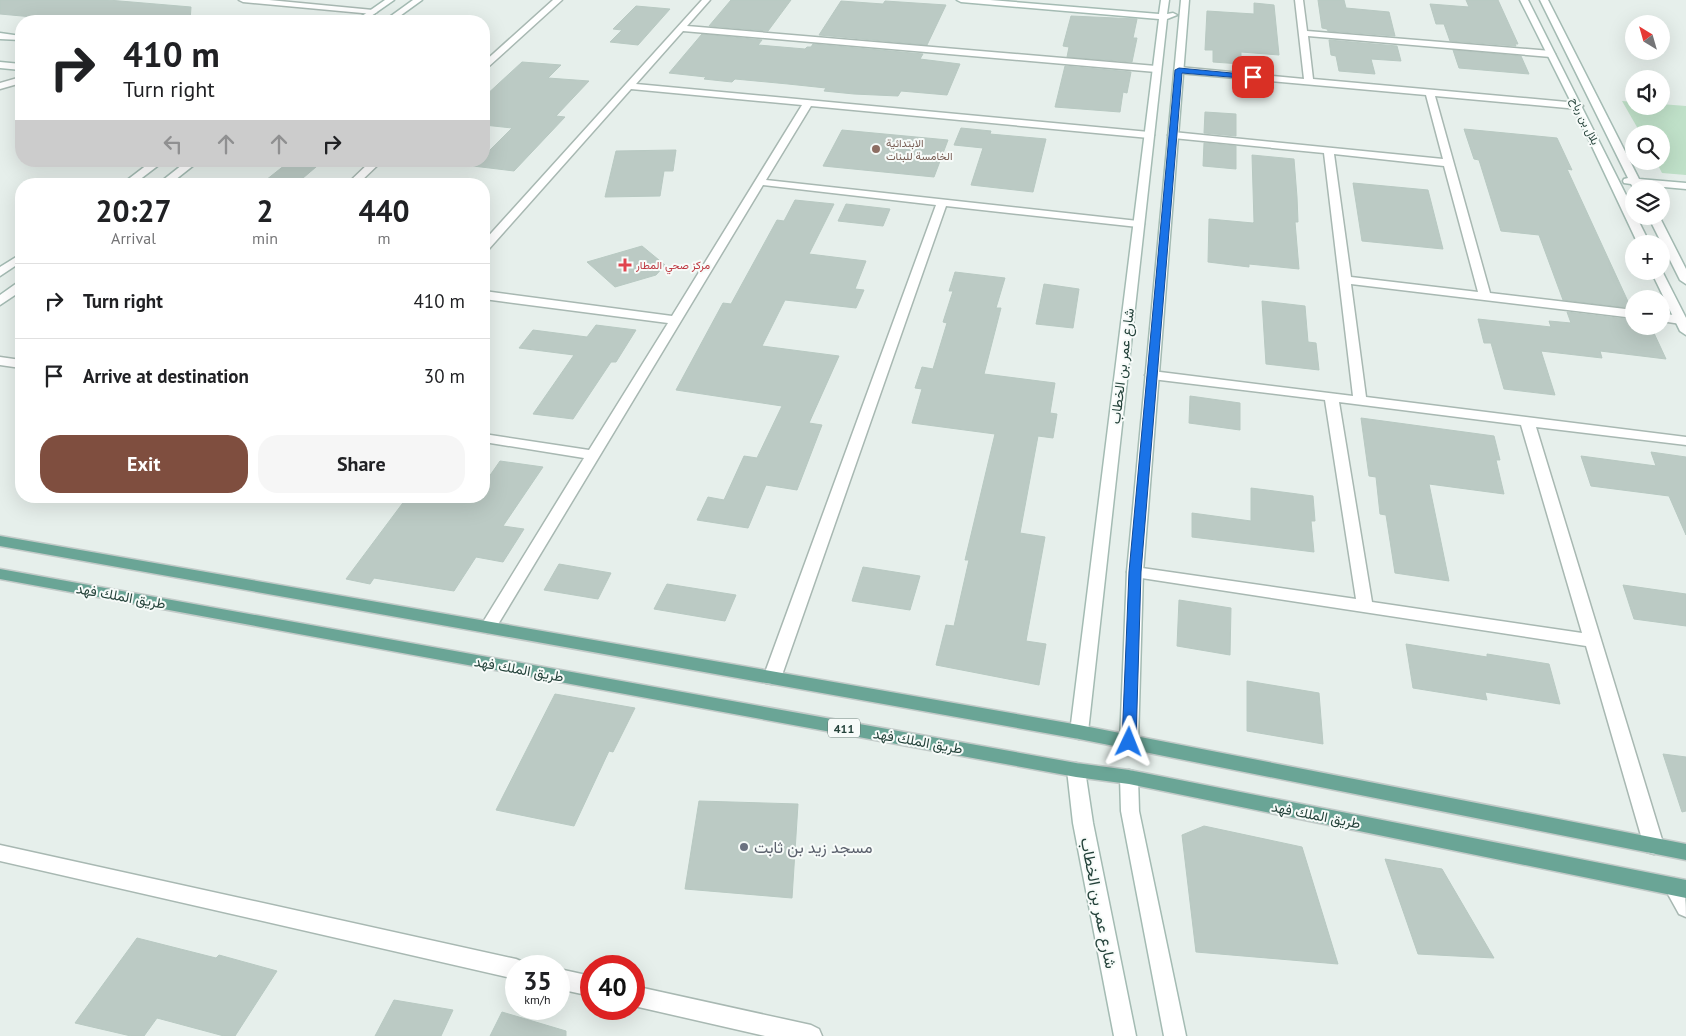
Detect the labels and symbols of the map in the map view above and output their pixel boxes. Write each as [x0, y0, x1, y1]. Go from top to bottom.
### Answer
north arrow [1625, 15, 1670, 60]
pin [1232, 56, 1274, 98]
street label: بلال بن رباح [1567, 95, 1602, 147]
place label: الابتدائية الخامسة للبنات [886, 136, 953, 163]
marker: الابتدائية الخامسة للبنات [870, 143, 882, 155]
marker: مركز صحي المطار [618, 258, 632, 272]
place label: مركز صحي المطار [635, 258, 710, 275]
street label: شارع عمر بن الخطاب [1106, 307, 1140, 425]
street label: طريق الملك فهد [75, 579, 167, 613]
street label: طريق الملك فهد [473, 652, 565, 686]
position arrow [1102, 715, 1154, 767]
road number: 411 [828, 718, 860, 738]
street label: طريق الملك فهد [872, 724, 964, 758]
street label: طريق الملك فهد [1270, 798, 1362, 832]
street label: شارع عمر بن الخطاب [1075, 836, 1122, 971]
place label: مسجد زيد بن ثابت [754, 837, 873, 858]
marker: مسجد زيد بن ثابت [738, 841, 750, 853]
speed limit sign: 40 [580, 955, 645, 1020]

